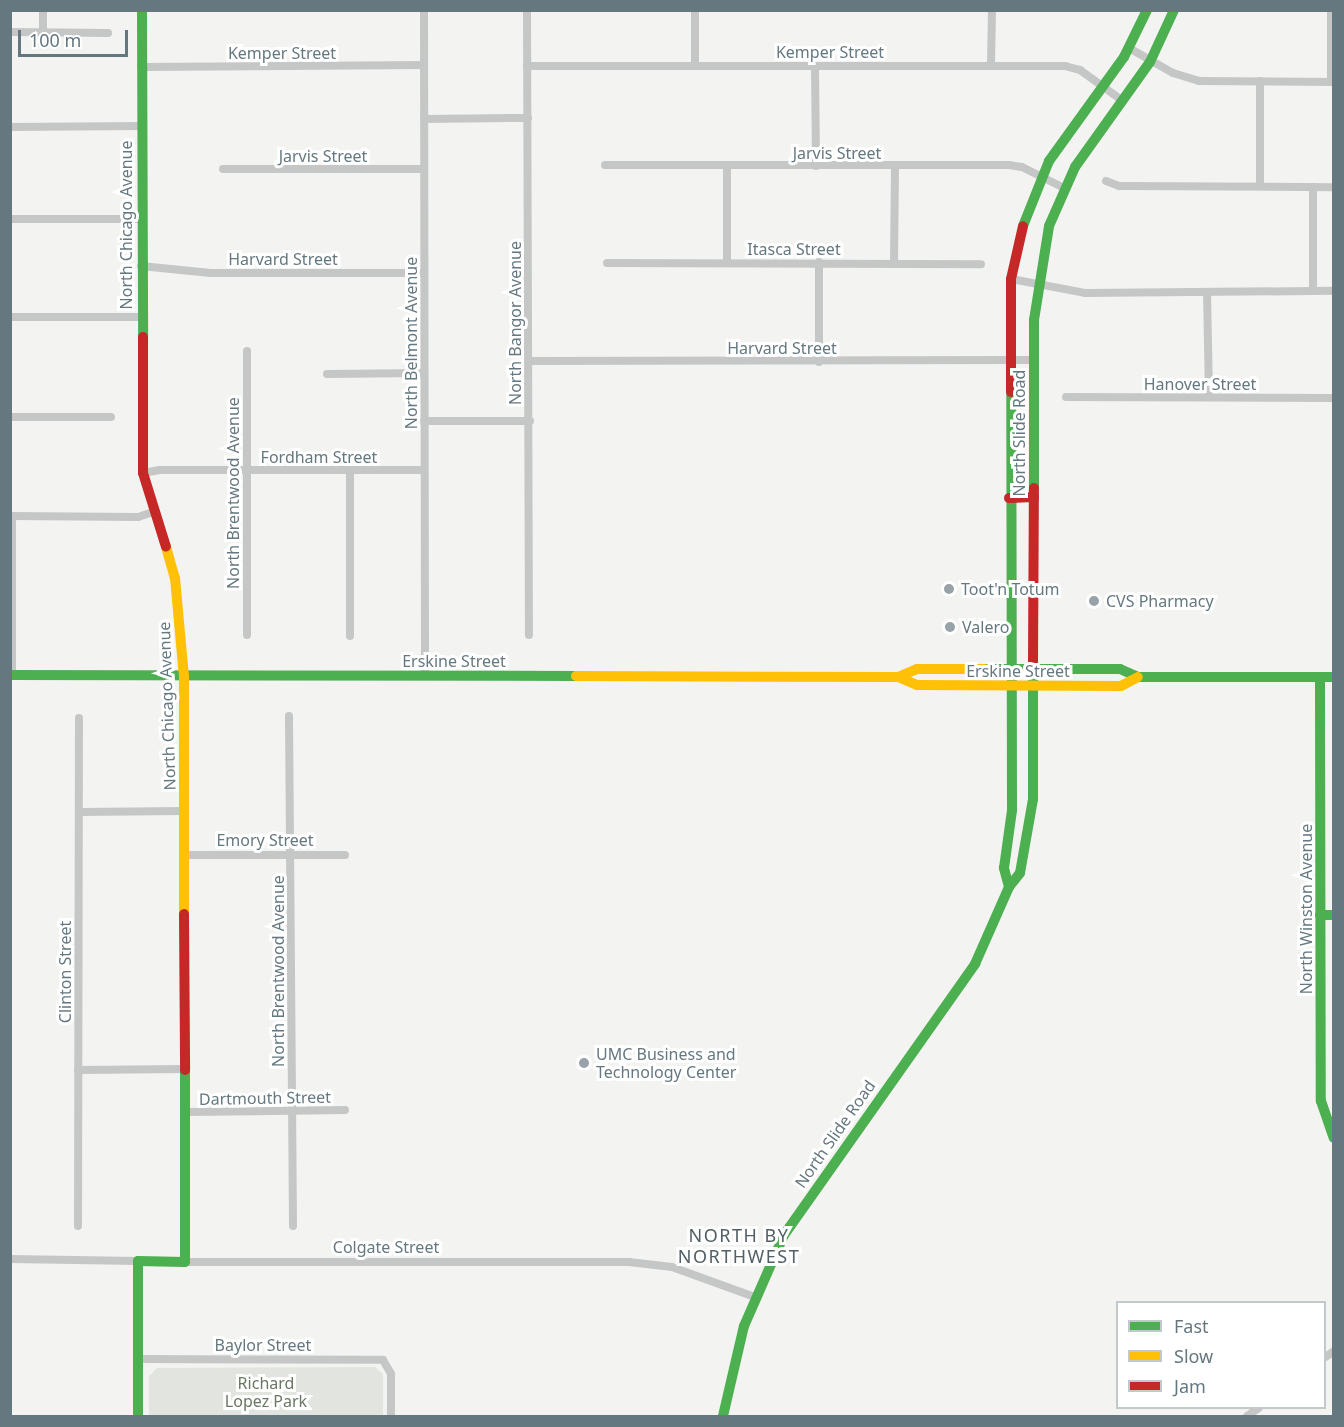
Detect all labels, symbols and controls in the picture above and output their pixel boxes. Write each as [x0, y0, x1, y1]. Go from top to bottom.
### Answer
scale bar [21, 18, 130, 56]
text: 100 m [29, 28, 81, 52]
street label: Kemper Street [776, 42, 884, 62]
street label: Kemper Street [228, 43, 336, 63]
street label: North Chicago Avenue [116, 141, 136, 309]
street label: Jarvis Street [793, 143, 881, 163]
street label: Jarvis Street [279, 146, 367, 166]
street label: Itasca Street [747, 239, 841, 259]
street label: North Bangor Avenue [505, 241, 525, 405]
street label: Harvard Street [228, 249, 338, 269]
street label: North Belmont Avenue [401, 257, 421, 429]
street label: Harvard Street [727, 338, 837, 358]
street label: North Slide Road [1009, 370, 1029, 496]
street label: Hanover Street [1144, 374, 1256, 394]
street label: North Brentwood Avenue [223, 397, 243, 589]
street label: Fordham Street [261, 447, 377, 467]
place label: Toot'n Totum [961, 579, 1059, 599]
marker: Toot'n Totum [942, 582, 956, 596]
place label: CVS Pharmacy [1106, 591, 1214, 611]
marker: CVS Pharmacy [1087, 594, 1101, 608]
place label: Valero [962, 617, 1009, 637]
marker: Valero [943, 620, 957, 634]
street label: North Chicago Avenue [154, 621, 180, 791]
street label: Erskine Street [402, 651, 506, 671]
street label: Erskine Street [966, 661, 1070, 681]
street label: North Winston Avenue [1296, 824, 1316, 994]
street label: Emory Street [216, 830, 314, 850]
street label: North Brentwood Avenue [268, 875, 288, 1067]
street label: Clinton Street [55, 921, 75, 1023]
place label: UMC Business and Technology Center [596, 1044, 736, 1082]
marker: UMC Business and Technology Center [577, 1056, 591, 1070]
street label: North Slide Road [791, 1077, 879, 1191]
street label: Dartmouth Street [199, 1087, 331, 1109]
district label: NORTH BY NORTHWEST [678, 1225, 800, 1268]
street label: Colgate Street [333, 1237, 439, 1257]
legend [1116, 1301, 1326, 1409]
text: Fast [1174, 1314, 1209, 1338]
street label: Baylor Street [215, 1335, 311, 1355]
text: Slow [1174, 1344, 1213, 1368]
park label: Richard Lopez Park [225, 1373, 307, 1411]
text: Jam [1174, 1374, 1206, 1398]

